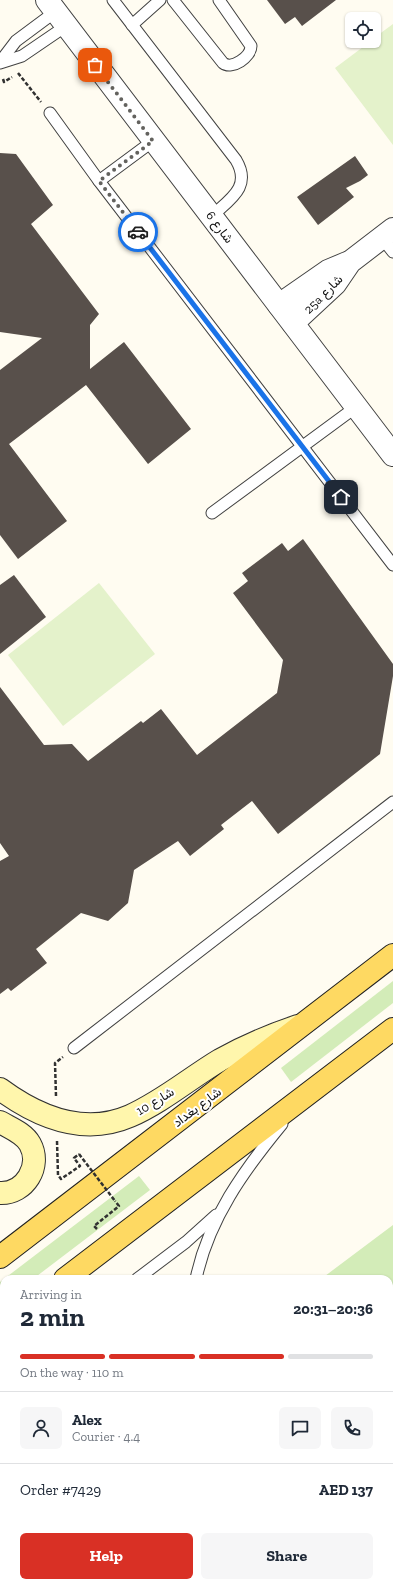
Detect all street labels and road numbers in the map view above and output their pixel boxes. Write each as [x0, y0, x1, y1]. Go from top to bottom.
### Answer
street label: شارع 6 [202, 208, 237, 247]
street label: 25a شارع [300, 271, 347, 318]
street label: شارع 10 [133, 1084, 178, 1120]
street label: شارع بغداد [170, 1084, 225, 1132]

